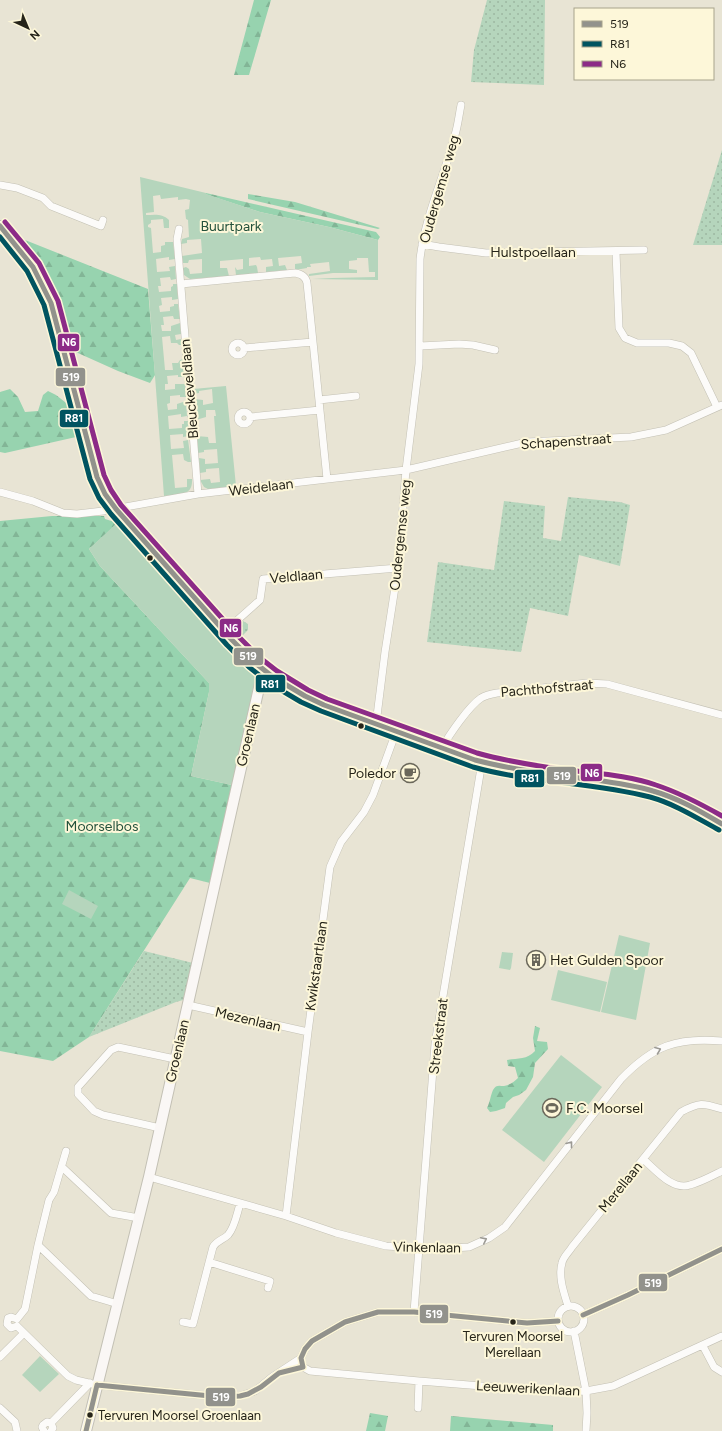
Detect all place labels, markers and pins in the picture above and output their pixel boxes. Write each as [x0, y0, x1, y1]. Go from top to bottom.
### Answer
unlabelled marker [145, 553, 155, 563]
unlabelled marker [356, 721, 366, 731]
cafe icon: Poledor [399, 762, 421, 784]
place label: Poledor [348, 765, 396, 782]
building icon: Het Gulden Spoor [525, 949, 547, 971]
place label: Het Gulden Spoor [550, 952, 664, 969]
sports icon: F.C. Moorsel [541, 1097, 563, 1119]
place label: F.C. Moorsel [566, 1100, 643, 1117]
marker: Tervuren Moorsel Merellaan [508, 1317, 518, 1327]
place label: Tervuren Moorsel Merellaan [463, 1329, 563, 1360]
place label: Tervuren Moorsel Groenlaan [98, 1408, 261, 1423]
marker: Tervuren Moorsel Groenlaan [85, 1410, 95, 1420]

